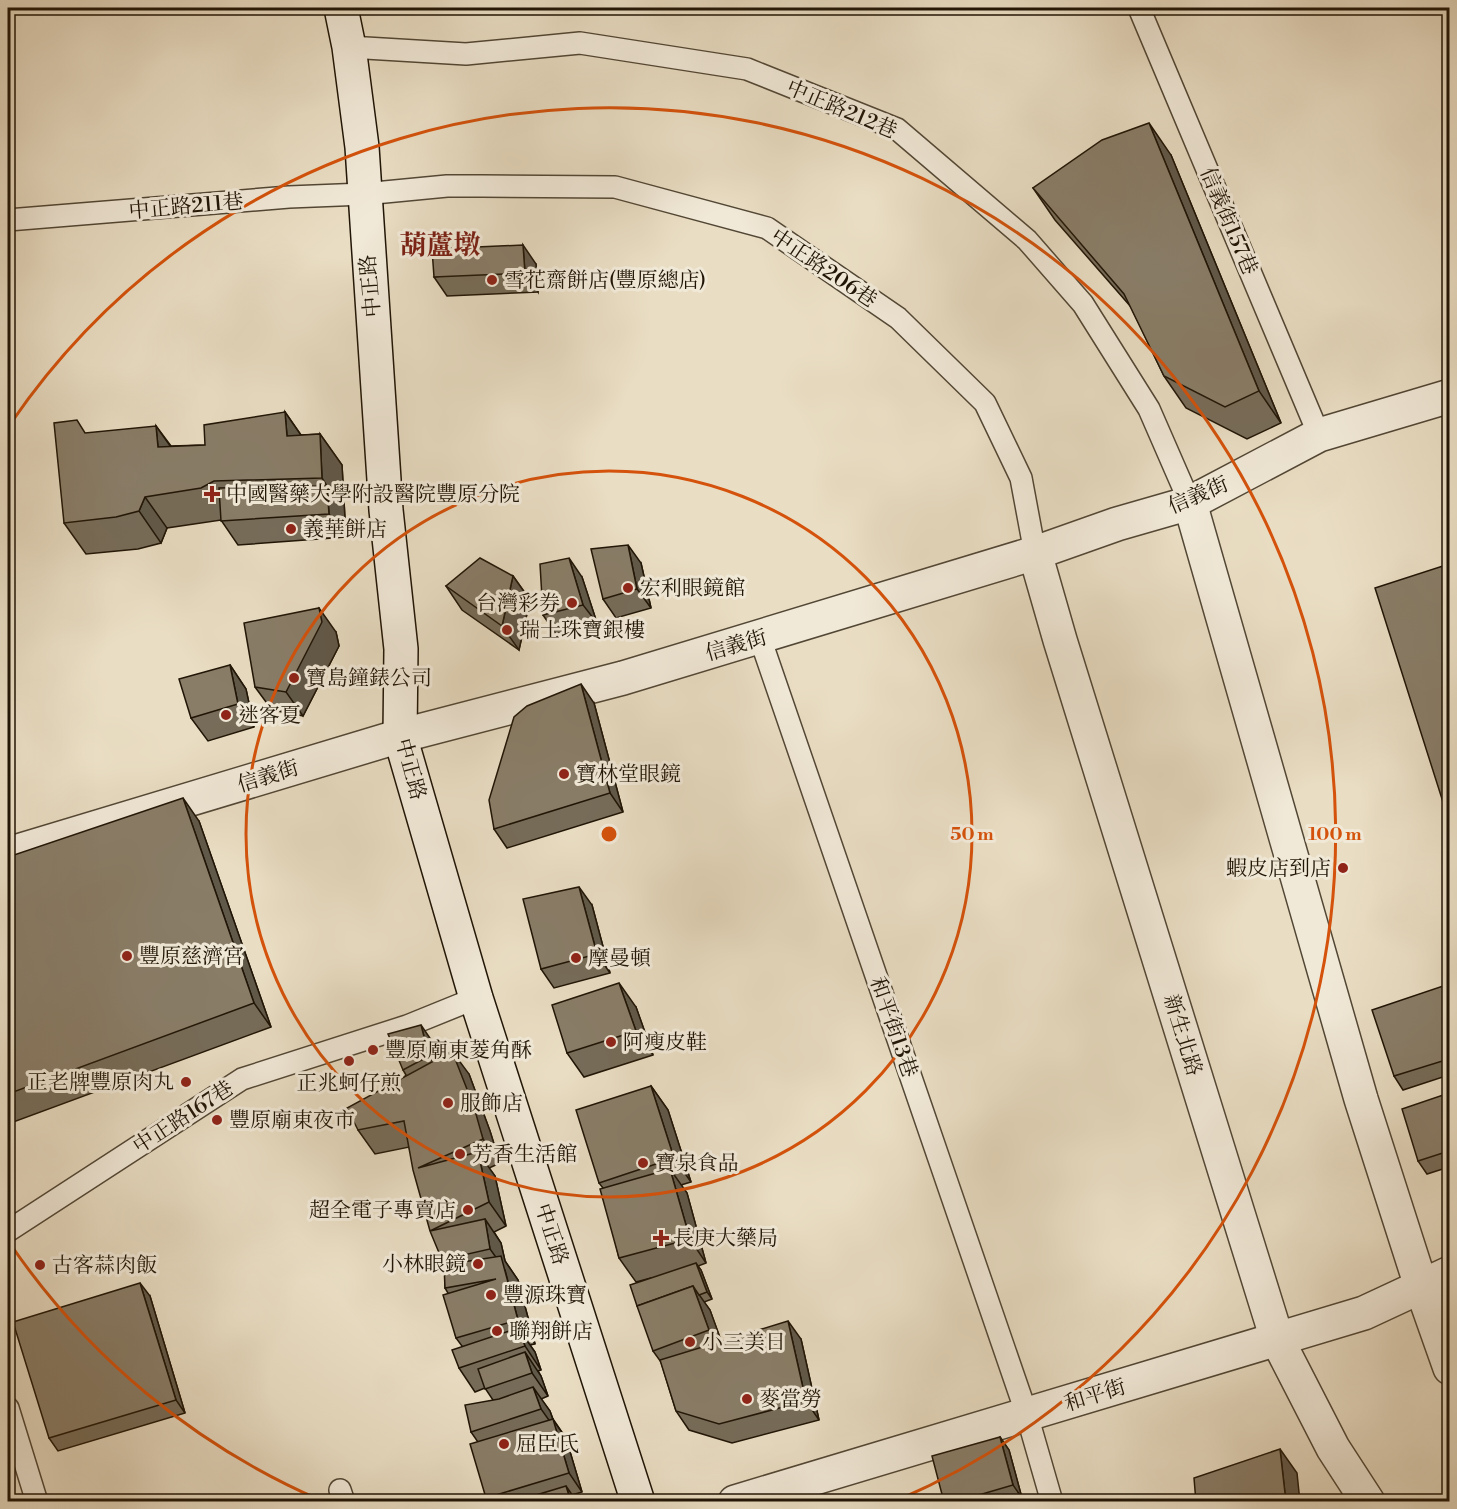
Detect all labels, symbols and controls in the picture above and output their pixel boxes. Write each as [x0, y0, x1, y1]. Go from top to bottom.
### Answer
street label: 中正路212巷 [782, 75, 901, 145]
street label: 信義街157巷 [1194, 164, 1262, 279]
street label: 中正路211巷 [128, 189, 245, 225]
street label: 中正路206巷 [765, 224, 882, 314]
district label: 葫蘆墩 [400, 229, 481, 263]
street label: 中正路 [355, 253, 387, 318]
place label: 雪花齋餅店(豐原總店) [504, 268, 706, 294]
marker: 雪花齋餅店(豐原總店) [485, 273, 499, 287]
street label: 信義街 [1164, 472, 1232, 520]
place label: 中國醫藥大學附設醫院豐原分院 [226, 482, 520, 508]
marker: 中國醫藥大學附設醫院豐原分院 [203, 485, 221, 503]
place label: 義華餅店 [303, 517, 387, 543]
marker: 義華餅店 [284, 522, 298, 536]
place label: 宏利眼鏡館 [640, 576, 745, 602]
marker: 宏利眼鏡館 [621, 581, 635, 595]
place label: 台灣彩券 [476, 591, 560, 617]
marker: 台灣彩券 [565, 596, 579, 610]
place label: 瑞士珠寶銀樓 [519, 618, 645, 644]
marker: 瑞士珠寶銀樓 [500, 623, 514, 637]
street label: 信義街 [702, 625, 770, 667]
place label: 寶島鐘錶公司 [306, 666, 432, 692]
marker: 寶島鐘錶公司 [287, 671, 301, 685]
place label: 迷客夏 [238, 703, 301, 729]
marker: 迷客夏 [219, 708, 233, 722]
street label: 中正路 [389, 735, 431, 803]
street label: 信義街 [234, 755, 302, 799]
place label: 寶林堂眼鏡 [576, 762, 681, 788]
marker: 寶林堂眼鏡 [557, 767, 571, 781]
text: 50 m [950, 823, 994, 846]
text: 100 m [1308, 823, 1362, 846]
centre of rings [599, 824, 619, 844]
place label: 蝦皮店到店 [1226, 856, 1331, 882]
marker: 蝦皮店到店 [1336, 861, 1350, 875]
place label: 豐原慈濟宮 [139, 944, 244, 970]
place label: 摩曼頓 [588, 946, 651, 972]
marker: 豐原慈濟宮 [120, 949, 134, 963]
marker: 摩曼頓 [569, 951, 583, 965]
street label: 和平街13巷 [864, 974, 922, 1081]
street label: 新生北路 [1157, 991, 1207, 1079]
place label: 阿瘦皮鞋 [623, 1030, 707, 1056]
marker: 阿瘦皮鞋 [604, 1035, 618, 1049]
place label: 豐原廟東菱角酥 [385, 1038, 532, 1064]
marker: 豐原廟東菱角酥 [366, 1043, 380, 1057]
marker: 正兆蚵仔煎 [342, 1054, 356, 1068]
place label: 正老牌豐原肉丸 [27, 1070, 174, 1096]
place label: 正兆蚵仔煎 [297, 1071, 402, 1097]
marker: 正老牌豐原肉丸 [179, 1075, 193, 1089]
street label: 中正路167巷 [128, 1076, 239, 1160]
place label: 服飾店 [460, 1091, 523, 1117]
marker: 服飾店 [441, 1096, 455, 1110]
place label: 豐原廟東夜市 [229, 1108, 355, 1134]
marker: 豐原廟東夜市 [210, 1113, 224, 1127]
place label: 芳香生活館 [472, 1142, 577, 1168]
marker: 芳香生活館 [453, 1147, 467, 1161]
place label: 寶泉食品 [655, 1151, 739, 1177]
marker: 寶泉食品 [636, 1156, 650, 1170]
place label: 超全電子專賣店 [309, 1198, 456, 1224]
street label: 中正路 [529, 1200, 573, 1268]
marker: 超全電子專賣店 [461, 1203, 475, 1217]
place label: 長庚大藥局 [673, 1226, 778, 1252]
marker: 長庚大藥局 [654, 1231, 668, 1245]
place label: 小林眼鏡 [382, 1252, 466, 1278]
place label: 古客蒜肉飯 [52, 1253, 157, 1279]
marker: 小林眼鏡 [471, 1257, 485, 1271]
marker: 古客蒜肉飯 [33, 1258, 47, 1272]
place label: 豐源珠寶 [503, 1283, 587, 1309]
marker: 豐源珠寶 [484, 1288, 498, 1302]
place label: 聯翔餅店 [509, 1319, 593, 1345]
marker: 聯翔餅店 [490, 1324, 504, 1338]
place label: 小三美日 [702, 1330, 786, 1356]
marker: 小三美日 [683, 1335, 697, 1349]
street label: 和平街 [1061, 1374, 1129, 1418]
place label: 麥當勞 [759, 1387, 822, 1413]
marker: 麥當勞 [740, 1392, 754, 1406]
place label: 屈臣氏 [516, 1432, 579, 1458]
marker: 屈臣氏 [497, 1437, 511, 1451]

